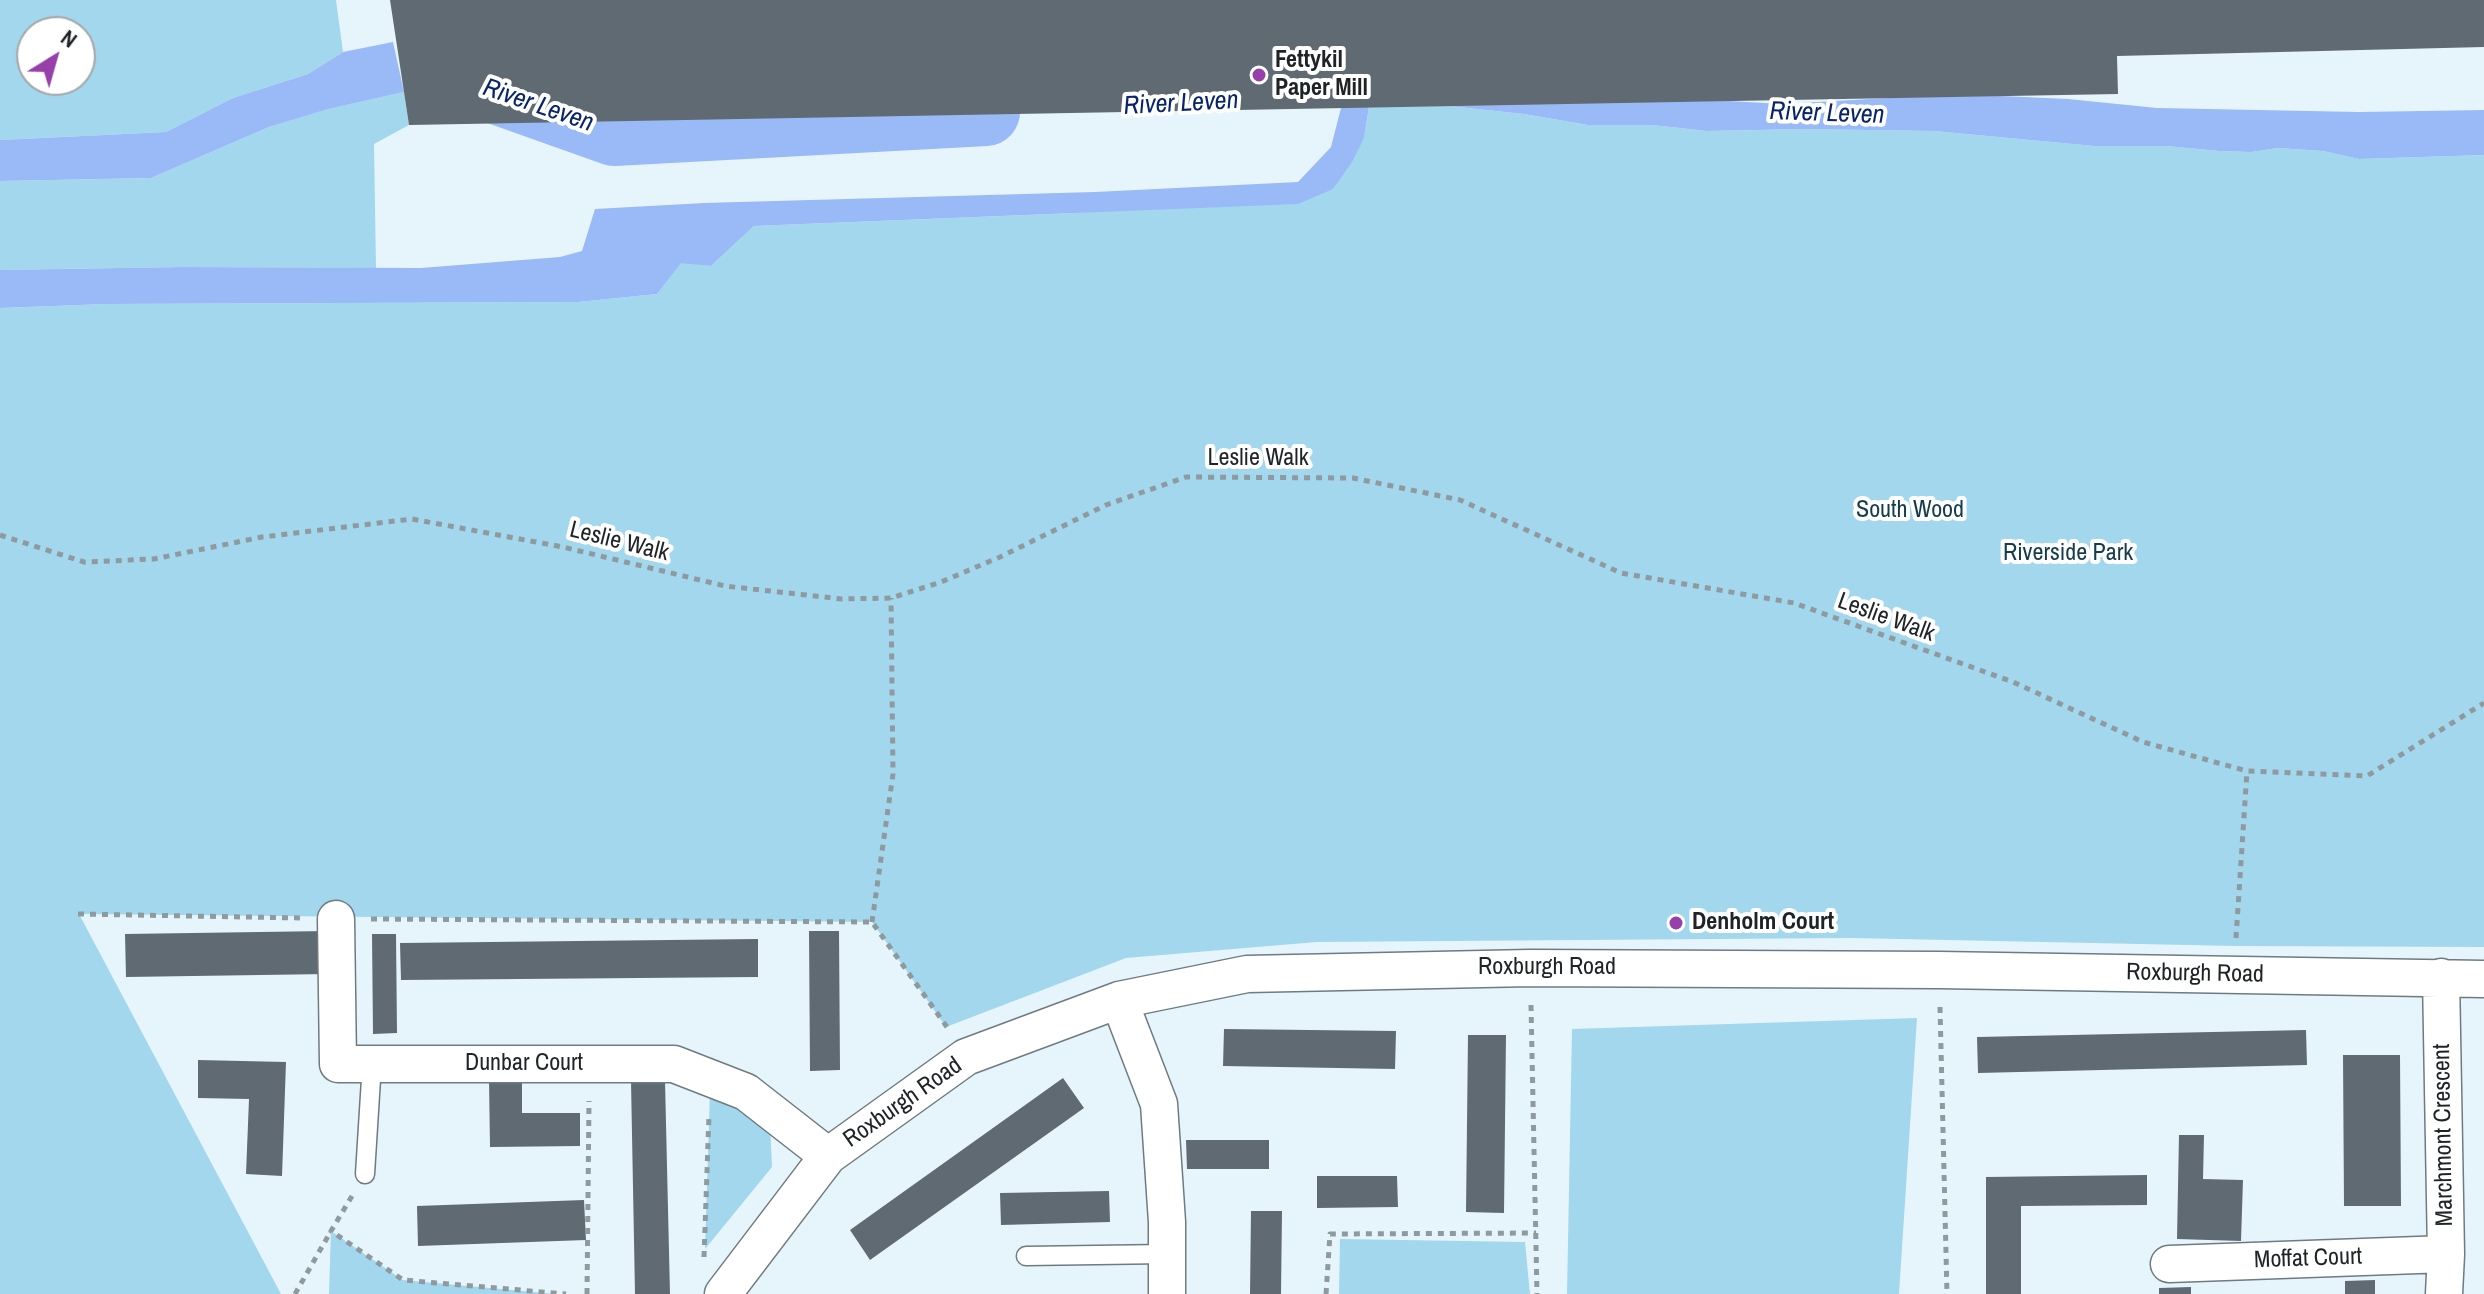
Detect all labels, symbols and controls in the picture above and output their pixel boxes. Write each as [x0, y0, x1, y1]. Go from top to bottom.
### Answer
north arrow [16, 16, 96, 96]
text: N [55, 23, 83, 54]
place label: Fettykil Paper Mill [1275, 47, 1368, 103]
marker: Fettykil Paper Mill [1250, 66, 1268, 84]
water label: River Leven [479, 73, 597, 139]
water label: River Leven [1123, 85, 1239, 123]
water label: River Leven [1769, 96, 1885, 132]
street label: Leslie Walk [1208, 445, 1308, 473]
park label: South Wood [1856, 497, 1964, 525]
street label: Leslie Walk [567, 516, 671, 568]
park label: Riverside Park [2003, 540, 2133, 568]
street label: Leslie Walk [1834, 587, 1938, 649]
place label: Denholm Court [1692, 909, 1834, 937]
marker: Denholm Court [1667, 914, 1685, 932]
street label: Roxburgh Road [1478, 954, 1616, 982]
street label: Roxburgh Road [2126, 958, 2264, 990]
street label: Marchmont Crescent [2428, 1043, 2460, 1227]
street label: Dunbar Court [465, 1050, 583, 1078]
street label: Roxburgh Road [838, 1052, 968, 1154]
street label: Moffat Court [2254, 1243, 2362, 1275]

